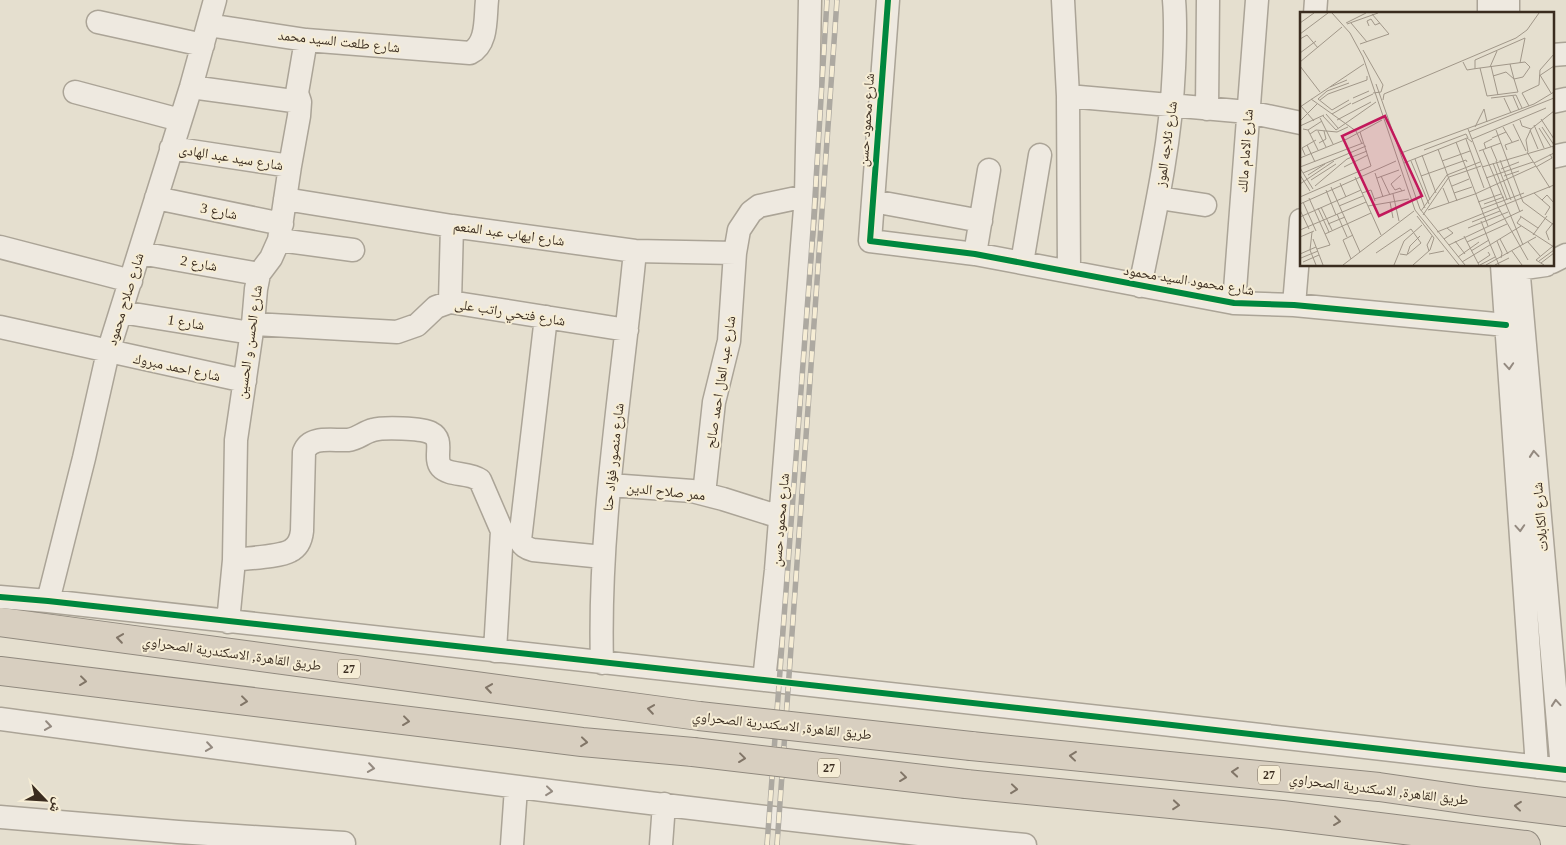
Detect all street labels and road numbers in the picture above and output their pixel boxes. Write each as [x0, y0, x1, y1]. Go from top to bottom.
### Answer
street label: شارع طلعت السيد محمد [277, 28, 401, 57]
street label: شارع محمود حسن [856, 73, 879, 167]
street label: شارع ثلاجه الموز [1153, 100, 1182, 189]
street label: شارع الامام مالك [1235, 109, 1258, 194]
street label: شارع سيد عبد الهادى [177, 142, 284, 175]
street label: شارع 3 [199, 201, 239, 224]
street label: شارع ايهاب عبد المنعم [452, 218, 565, 251]
street label: شارع صلاح محمود [104, 251, 149, 348]
street label: شارع 2 [179, 253, 218, 276]
street label: شارع محمود السيد محمود [1122, 263, 1255, 300]
street label: شارع الحسن و الحسين [234, 284, 267, 400]
street label: شارع فتحي راتب على [453, 296, 566, 332]
street label: شارع 1 [166, 312, 205, 335]
street label: شارع عبد العال احمد صالح [703, 315, 740, 450]
street label: شارع احمد مبروك [132, 351, 222, 386]
street label: شارع منصور فؤاد حنا [600, 402, 629, 512]
street label: شارع محمود حسن [769, 473, 794, 568]
street label: ممر صلاح الدين [626, 480, 706, 505]
street label: شارع الكابلات [1530, 481, 1553, 552]
street label: طريق القاهرة, الاسكندرية الصحراوي [141, 633, 322, 677]
road number: 27 [338, 660, 360, 679]
street label: طريق القاهرة, الاسكندرية الصحراوي [691, 709, 873, 746]
road number: 27 [818, 758, 840, 778]
road number: 27 [1258, 766, 1280, 784]
street label: طريق القاهرة, الاسكندرية الصحراوي [1288, 771, 1469, 811]

